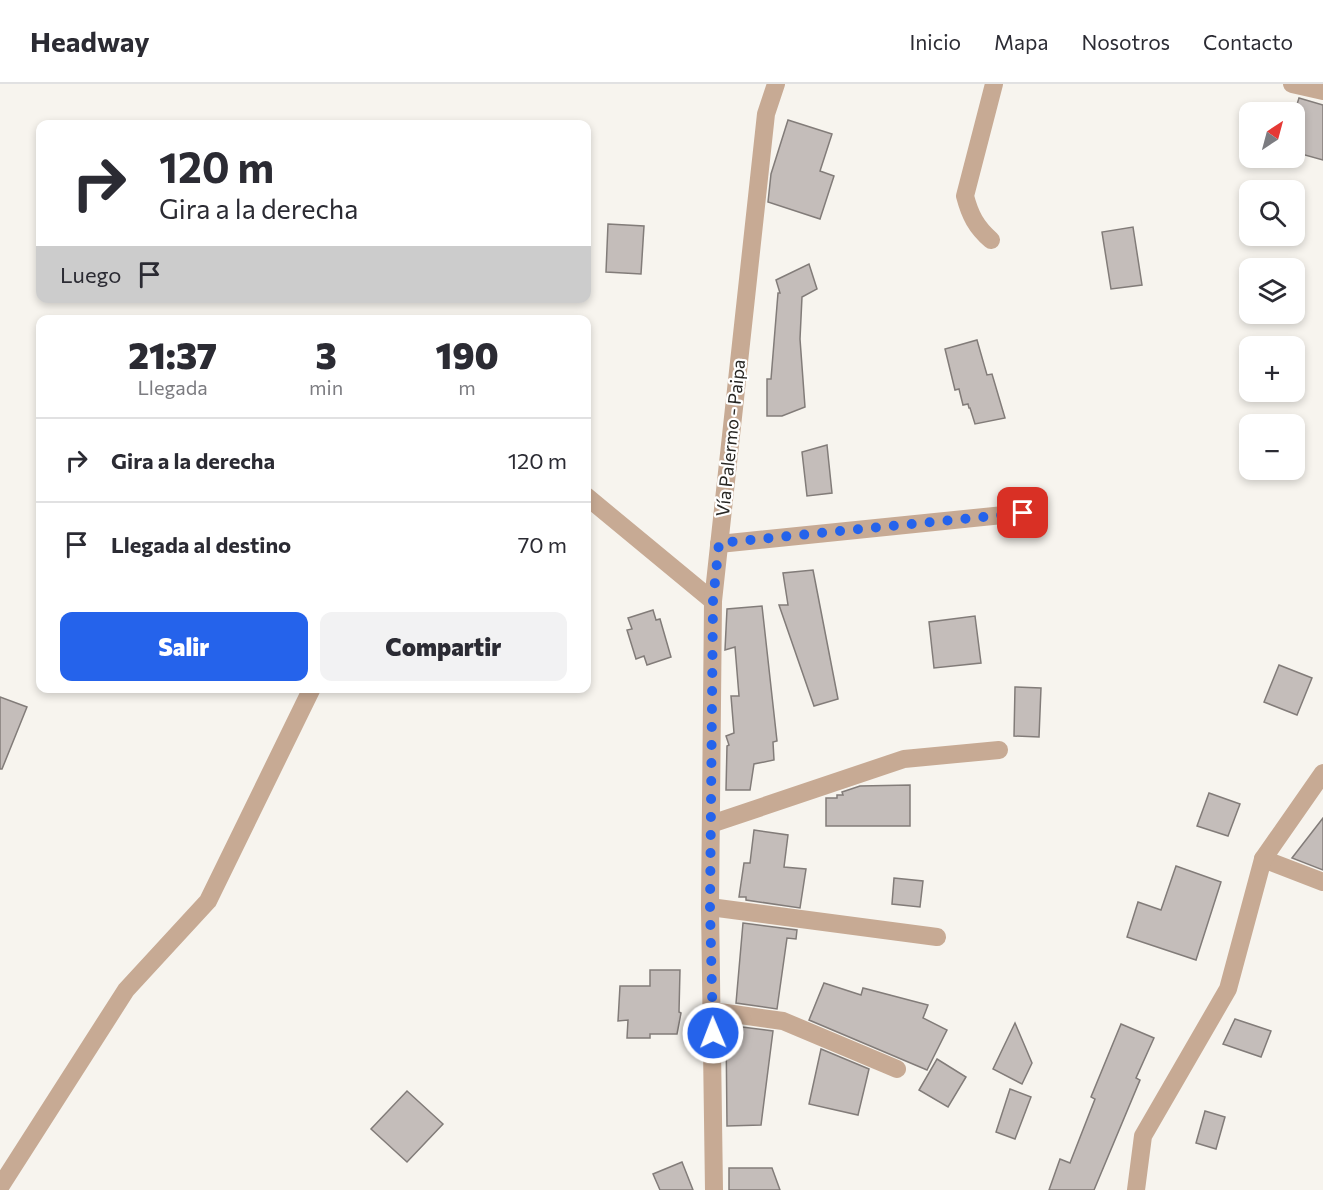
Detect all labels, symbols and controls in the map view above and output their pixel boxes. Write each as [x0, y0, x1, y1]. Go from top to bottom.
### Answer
text: Headway [30, 24, 150, 58]
text: Inicio [909, 29, 961, 54]
text: Mapa [994, 29, 1048, 54]
text: Nosotros [1081, 29, 1170, 54]
text: Contacto [1203, 29, 1293, 54]
north arrow [1239, 102, 1305, 168]
map controls [1239, 102, 1305, 480]
text: 120 m [159, 140, 274, 192]
icon: right [60, 144, 138, 222]
button: search [1239, 180, 1305, 246]
text: Gira a la derecha [159, 192, 358, 225]
icon: arrive [133, 258, 166, 291]
button: layers [1239, 258, 1305, 324]
text: Luego [60, 261, 121, 288]
text: 21:37 [128, 332, 217, 376]
text: 3 [316, 332, 337, 376]
text: 190 [435, 332, 499, 376]
button: + [1239, 336, 1305, 402]
street label: Vía Palermo - Paipa [711, 358, 749, 518]
text: Llegada [137, 375, 208, 399]
text: min [309, 375, 343, 399]
text: m [458, 375, 476, 399]
button: − [1239, 414, 1305, 480]
icon: right [60, 444, 93, 477]
text: Gira a la derecha [111, 447, 275, 474]
text: 120 m [508, 447, 567, 474]
pin [997, 487, 1048, 538]
icon: arrive [1006, 496, 1039, 529]
icon: arrive [60, 528, 93, 561]
text: Llegada al destino [111, 531, 291, 558]
text: 70 m [518, 531, 567, 558]
button: Salir [60, 612, 308, 681]
button: Compartir [320, 612, 567, 681]
position arrow [681, 1001, 745, 1065]

